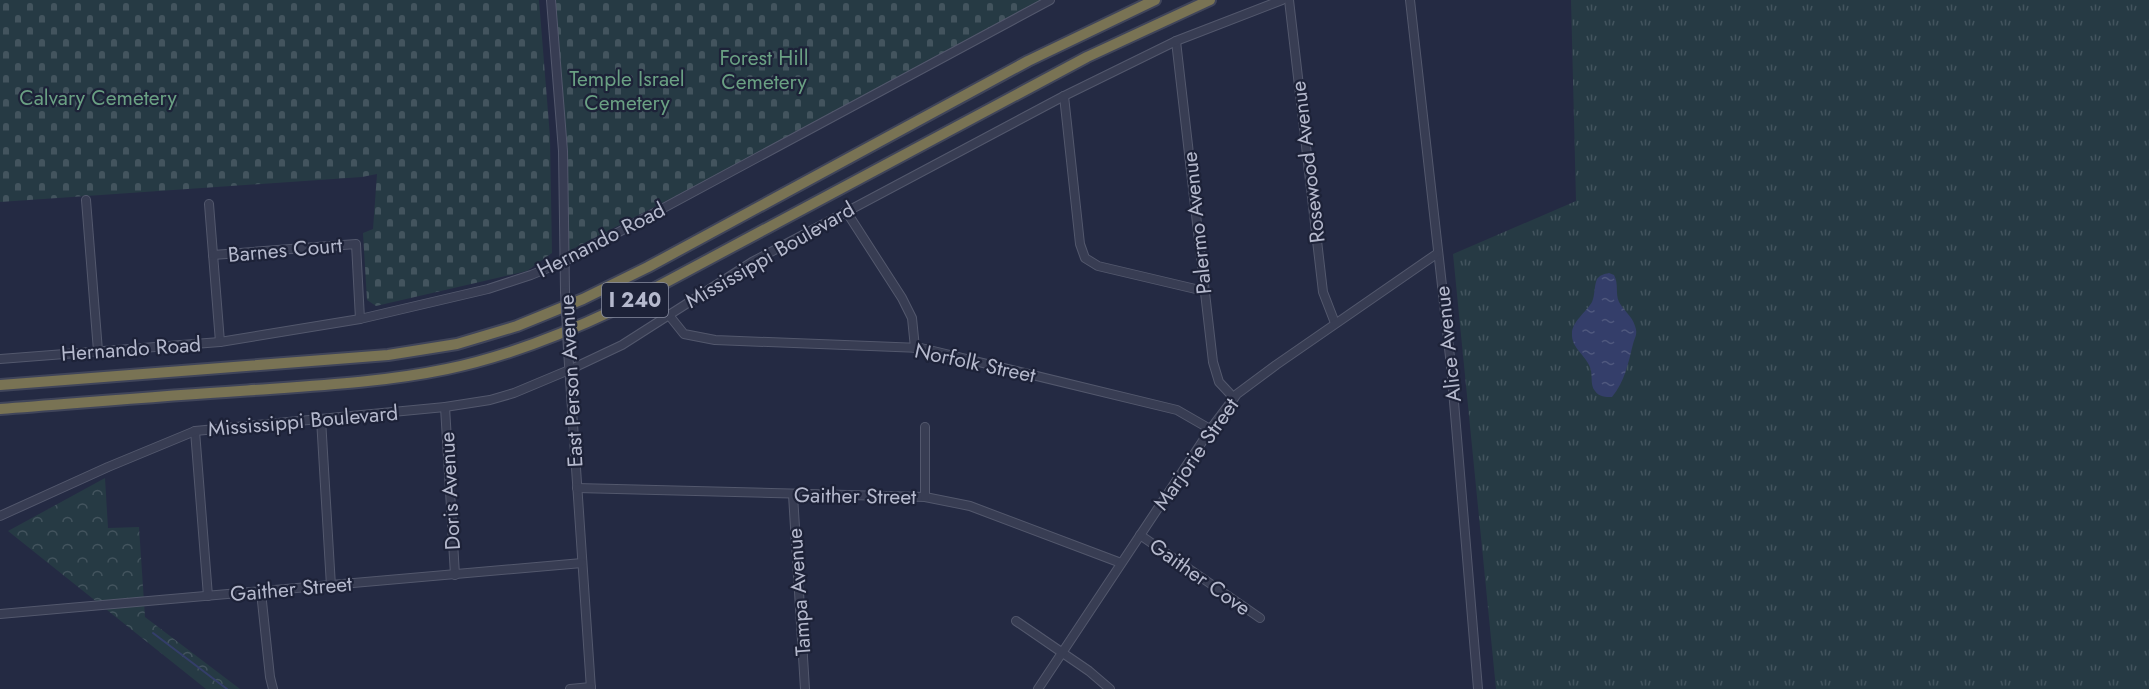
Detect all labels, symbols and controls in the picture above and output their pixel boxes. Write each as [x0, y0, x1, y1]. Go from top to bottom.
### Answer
park label: Forest Hill Cemetery [720, 43, 808, 97]
park label: Temple Israel Cemetery [569, 64, 685, 118]
street label: Rosewood Avenue [1283, 79, 1333, 245]
park label: Calvary Cemetery [19, 83, 177, 113]
street label: Palermo Avenue [1175, 150, 1219, 296]
street label: Mississippi Boulevard [680, 194, 860, 316]
street label: Hernando Road [532, 195, 670, 285]
street label: Barnes Court [227, 230, 343, 270]
road number: I 240 [602, 283, 668, 317]
street label: Alice Avenue [1427, 284, 1469, 404]
street label: East Person Avenue [551, 294, 591, 468]
street label: Hernando Road [60, 329, 202, 369]
street label: Norfolk Street [912, 336, 1038, 390]
street label: Marjorie Street [1146, 392, 1246, 516]
street label: Mississippi Boulevard [207, 398, 399, 444]
street label: Doris Avenue [432, 431, 468, 551]
street label: Gaither Street [794, 480, 916, 512]
street label: Tampa Avenue [780, 527, 818, 657]
street label: Gaither Cove [1143, 531, 1257, 623]
street label: Gaither Street [229, 569, 353, 609]

